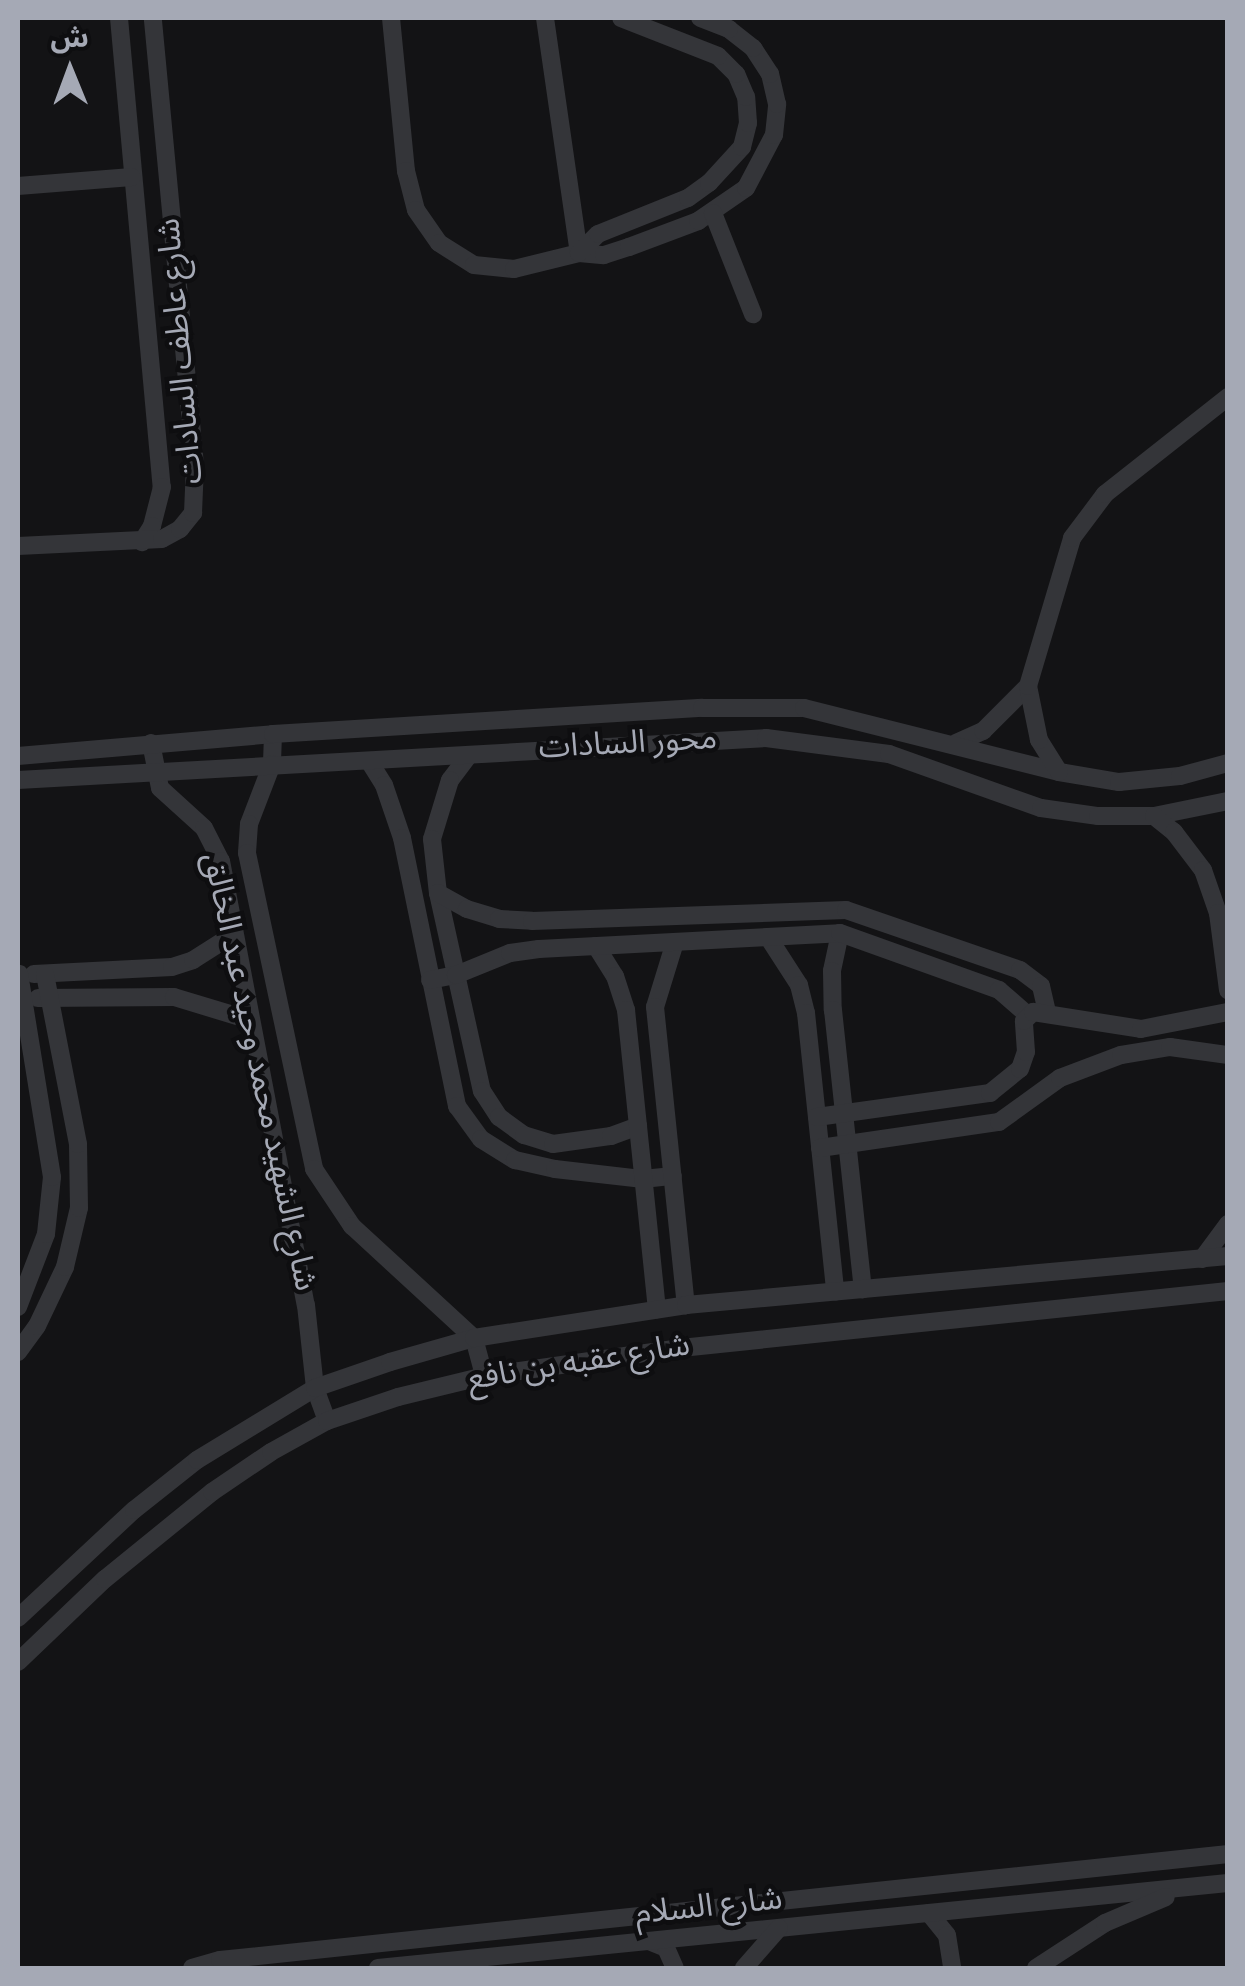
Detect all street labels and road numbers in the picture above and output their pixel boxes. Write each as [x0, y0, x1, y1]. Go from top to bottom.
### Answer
street label: شارع عاطف السادات [151, 216, 213, 486]
street label: محور السادات [538, 721, 718, 769]
street label: شارع الشهيد محمد وحيد عبد الخالق [193, 849, 323, 1295]
street label: شارع عقبه بن نافع [465, 1327, 693, 1401]
street label: شارع السلام [634, 1881, 784, 1935]

